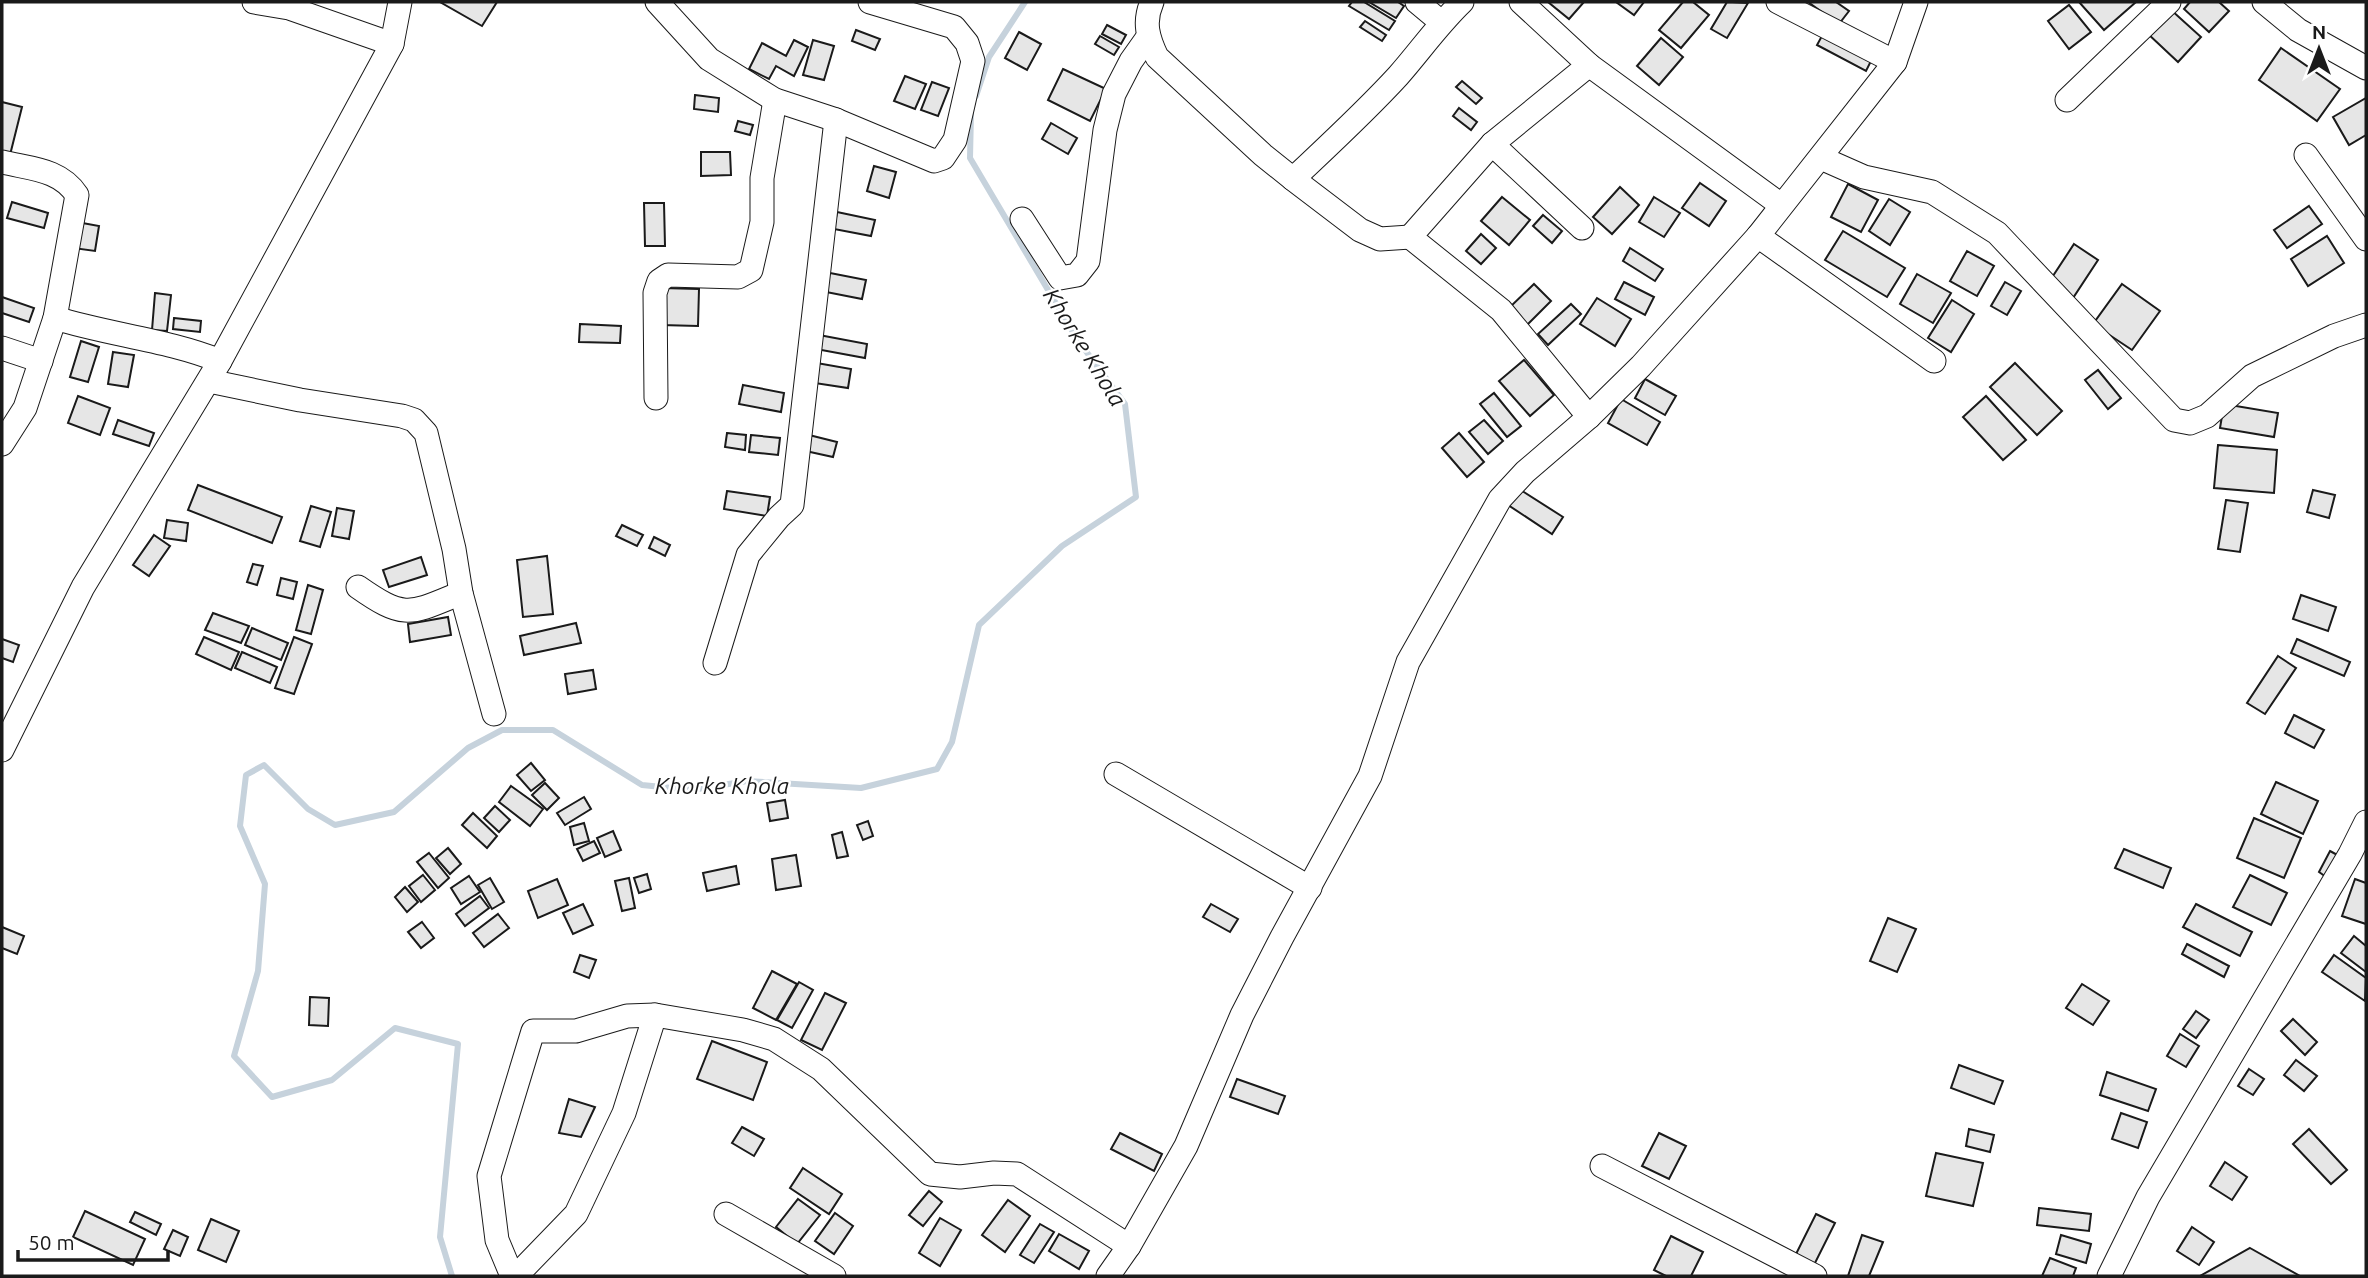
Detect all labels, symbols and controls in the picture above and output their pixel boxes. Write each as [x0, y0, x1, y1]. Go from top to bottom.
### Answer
north arrow [2284, 14, 2354, 84]
text: N [2312, 21, 2326, 43]
water label: Khorke Khola [1039, 283, 1131, 411]
water label: Khorke Khola [655, 773, 789, 798]
scale bar [18, 1218, 168, 1262]
text: 50 m [28, 1230, 75, 1254]

